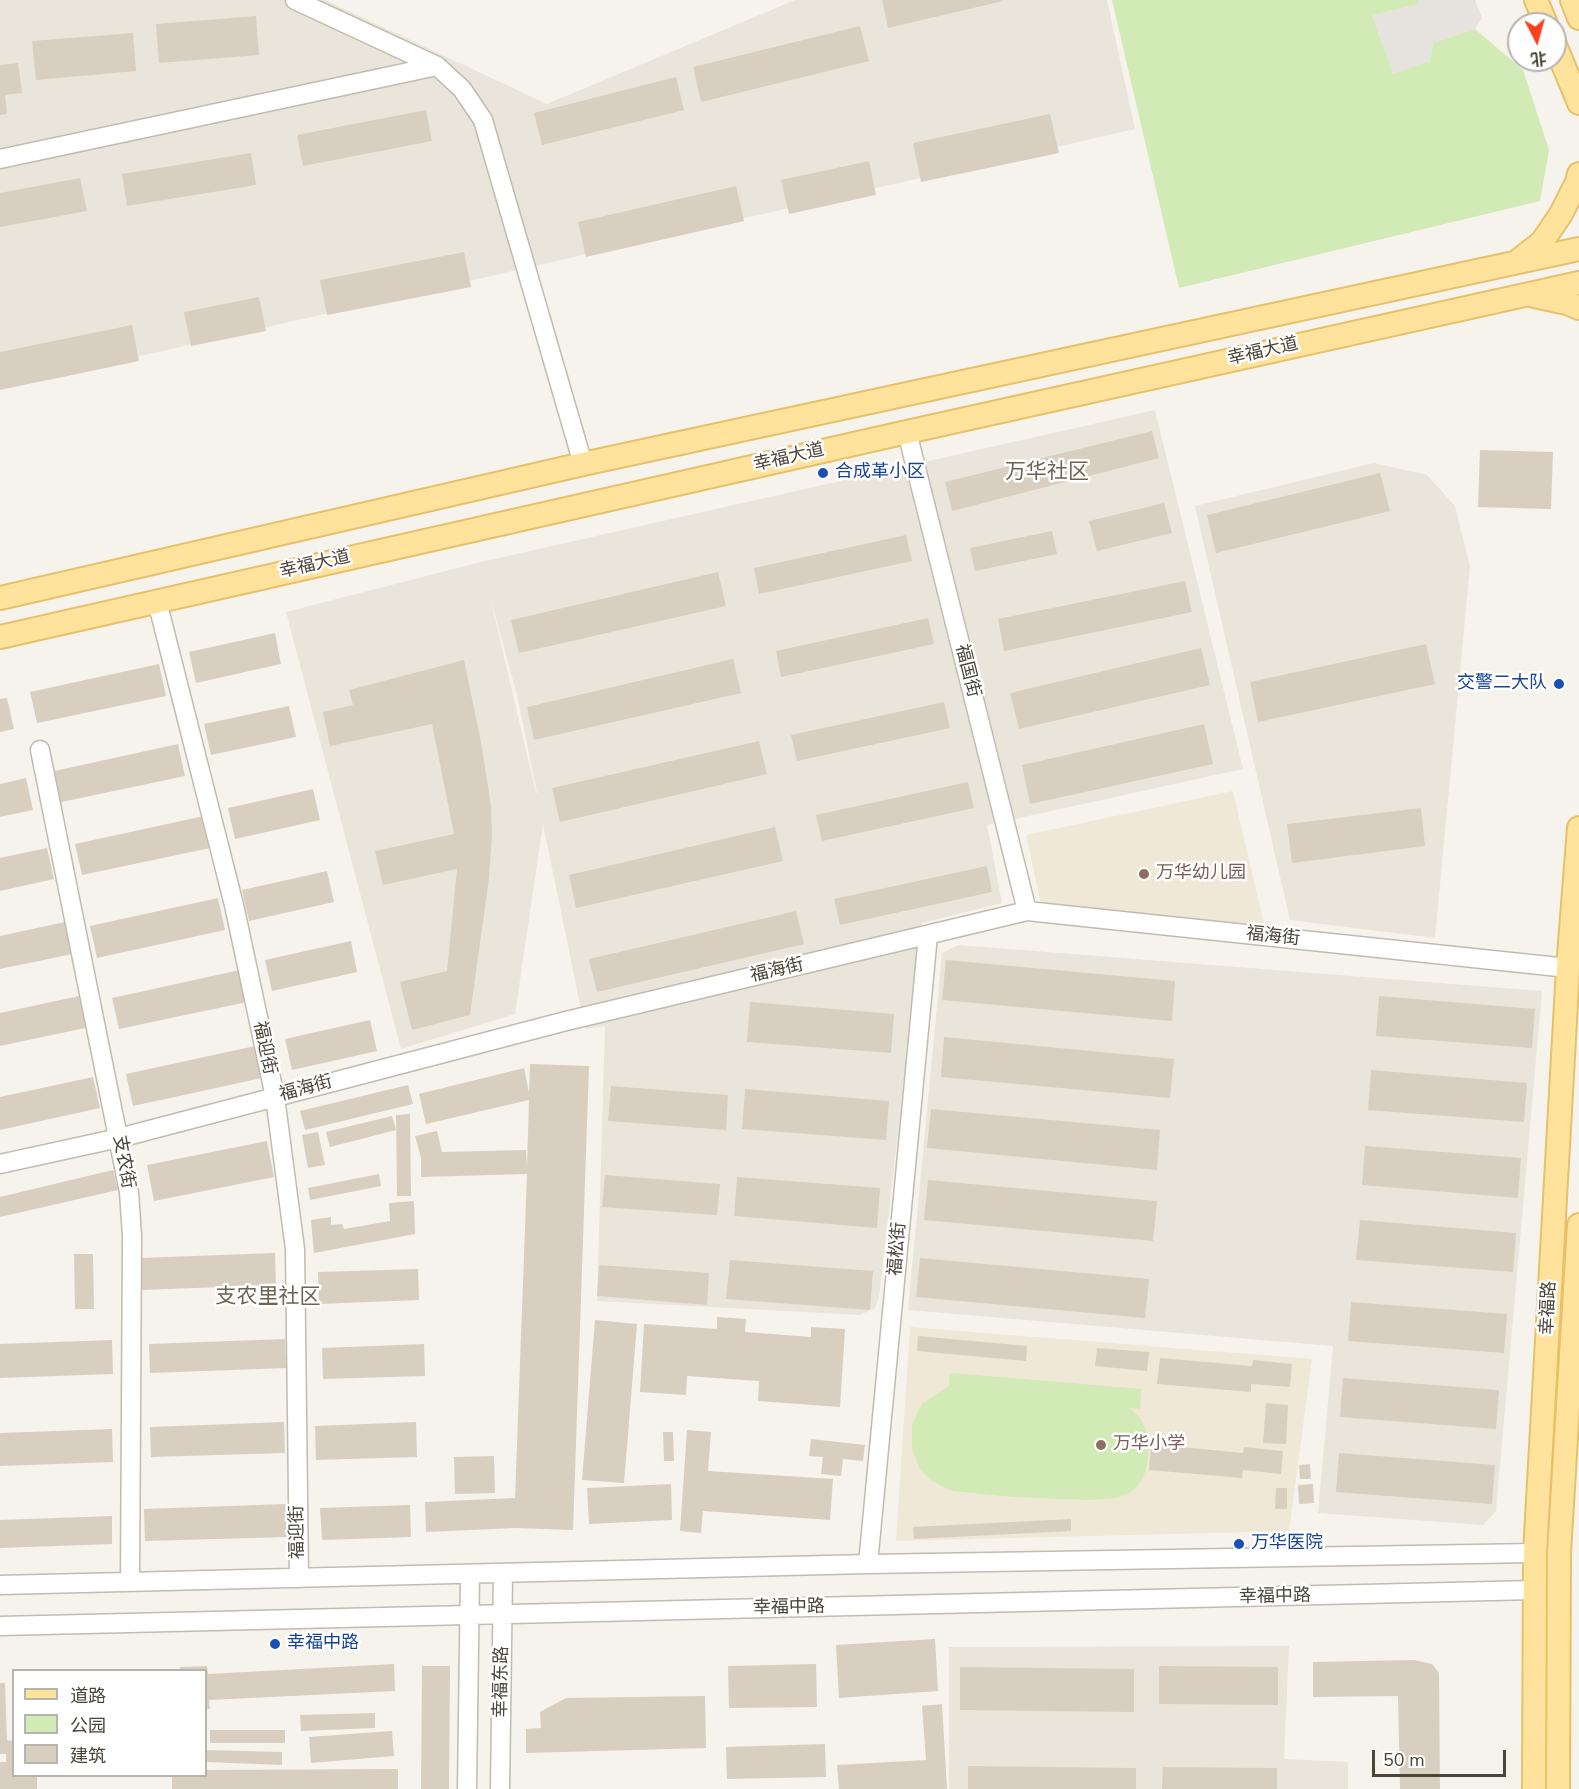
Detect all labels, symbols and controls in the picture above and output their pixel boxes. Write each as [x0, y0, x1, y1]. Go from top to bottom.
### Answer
north arrow [1507, 12, 1567, 72]
text: 北 [1530, 46, 1548, 70]
street label: 幸福大道 [1225, 333, 1301, 371]
street label: 幸福大道 [751, 439, 827, 477]
district label: 万华社区 [1005, 460, 1089, 486]
place label: 合成革小区 [835, 462, 925, 484]
marker: 合成革小区 [816, 466, 830, 480]
street label: 幸福大道 [277, 546, 353, 584]
street label: 福国街 [950, 642, 984, 700]
place label: 交警二大队 [1457, 673, 1547, 695]
marker: 交警二大队 [1552, 677, 1566, 691]
place label: 万华幼儿园 [1156, 863, 1246, 885]
marker: 万华幼儿园 [1137, 867, 1151, 881]
street label: 福海街 [1245, 923, 1301, 951]
street label: 福海街 [748, 954, 806, 988]
street label: 福迎街 [248, 1019, 280, 1077]
street label: 福海街 [277, 1072, 335, 1106]
street label: 支农街 [108, 1134, 138, 1190]
street label: 福松街 [885, 1221, 911, 1277]
street label: 幸福路 [1537, 1280, 1561, 1336]
district label: 支农里社区 [216, 1285, 320, 1311]
place label: 万华小学 [1113, 1434, 1185, 1456]
marker: 万华小学 [1094, 1438, 1108, 1452]
street label: 福迎街 [287, 1505, 309, 1559]
place label: 万华医院 [1251, 1533, 1323, 1555]
marker: 万华医院 [1232, 1537, 1246, 1551]
street label: 幸福中路 [1239, 1586, 1311, 1608]
street label: 幸福中路 [753, 1597, 825, 1619]
place label: 幸福中路 [287, 1633, 359, 1655]
marker: 幸福中路 [268, 1637, 282, 1651]
street label: 幸福东路 [491, 1646, 513, 1718]
legend [12, 1669, 207, 1777]
text: 道路 [70, 1684, 106, 1708]
text: 公园 [70, 1714, 106, 1738]
scale bar [1375, 1738, 1508, 1776]
text: 建筑 [70, 1744, 106, 1768]
text: 50 m [1383, 1748, 1425, 1772]

